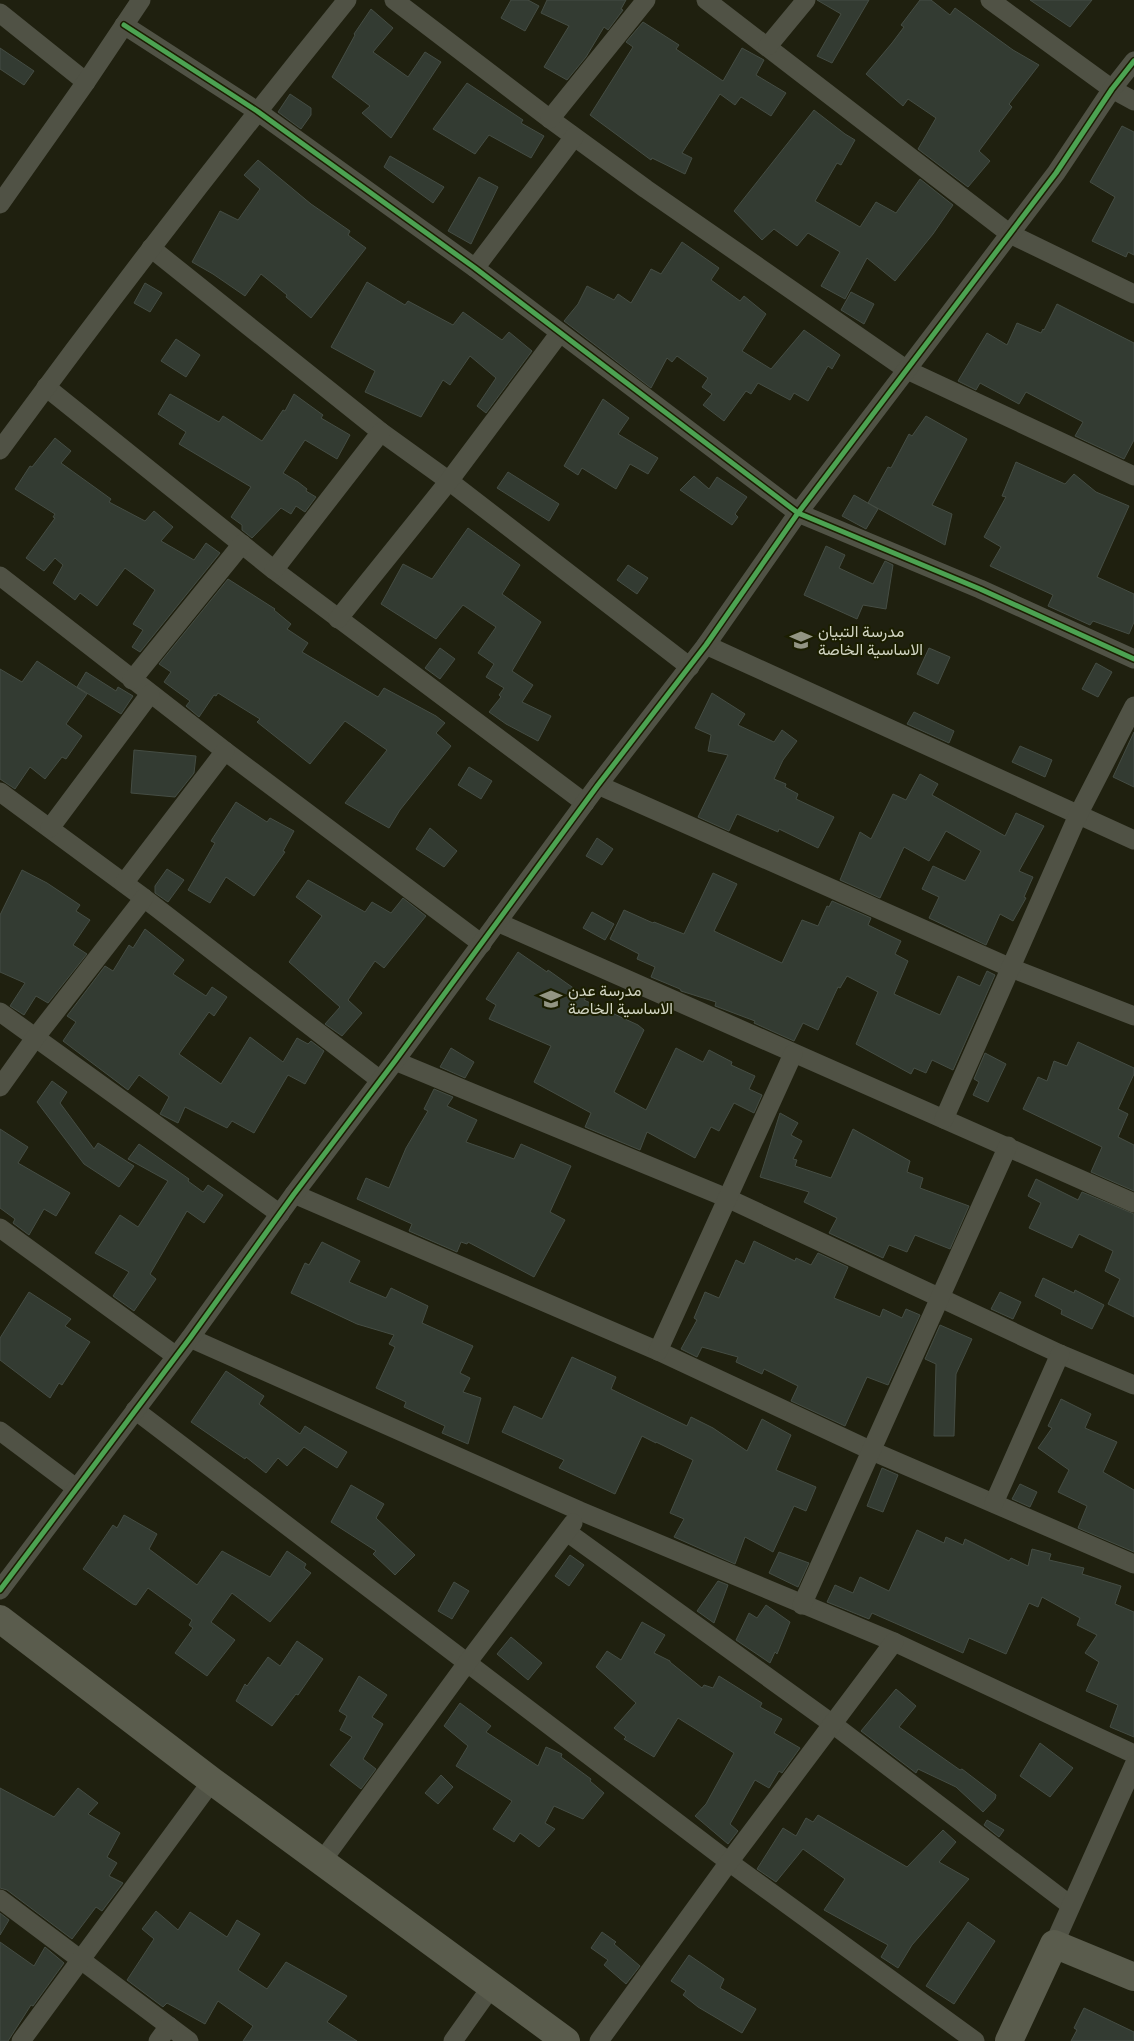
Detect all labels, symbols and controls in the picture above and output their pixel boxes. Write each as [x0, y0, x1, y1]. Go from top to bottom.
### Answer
place label: مدرسة التبيان الاساسية الخاصة [818, 622, 923, 659]
school or university icon: مدرسة التبيان الاساسية الخاصة [788, 627, 814, 653]
place label: مدرسة عدن الاساسية الخاصة [568, 981, 673, 1018]
school or university icon: مدرسة عدن الاساسية الخاصة [538, 986, 564, 1012]

